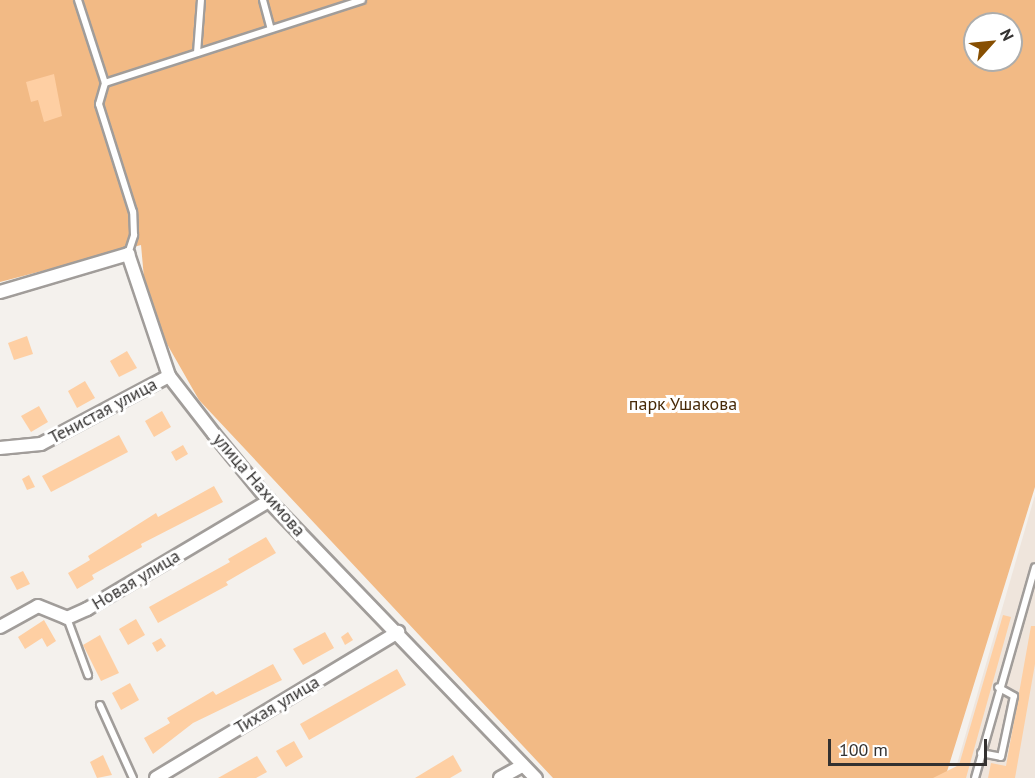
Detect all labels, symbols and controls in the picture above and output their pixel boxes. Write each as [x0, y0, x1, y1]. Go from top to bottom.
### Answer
north arrow [963, 12, 1023, 72]
text: N [996, 26, 1019, 44]
street label: Тенистая улица [45, 373, 161, 449]
park label: парк Ушакова [629, 393, 737, 415]
street label: улица Нахимова [208, 429, 310, 541]
street label: Новая улица [88, 545, 184, 615]
street label: Тихая улица [231, 671, 323, 739]
scale bar [831, 727, 990, 765]
text: 100 m [839, 738, 888, 761]

